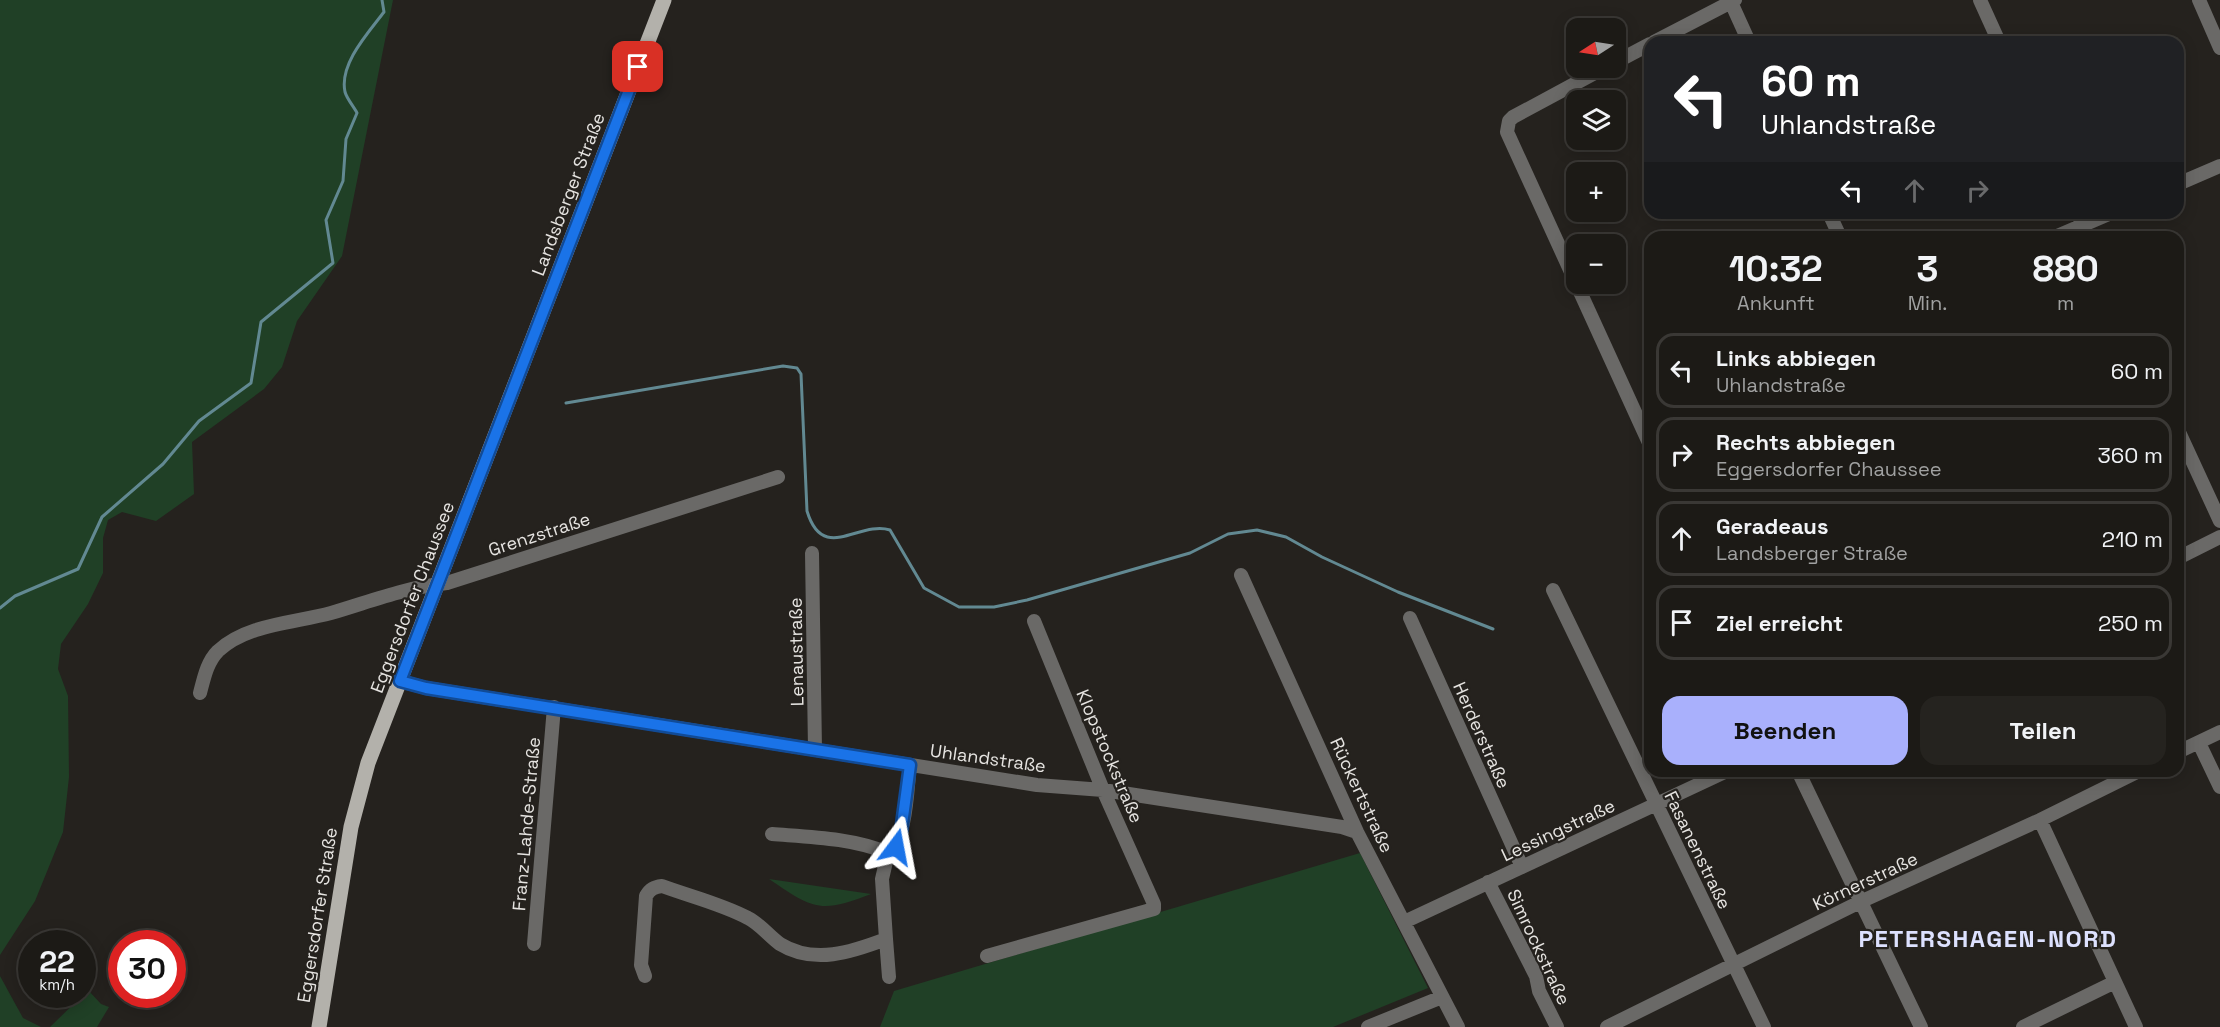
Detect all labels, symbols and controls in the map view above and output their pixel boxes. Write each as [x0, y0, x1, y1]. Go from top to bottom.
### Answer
north arrow [1566, 18, 1626, 78]
map controls [1566, 18, 1626, 294]
pin [612, 41, 663, 92]
icon: arrive [621, 50, 654, 83]
text: 60 m [1761, 55, 1861, 108]
icon: left [1662, 60, 1740, 138]
button: layers [1566, 90, 1626, 150]
text: Uhlandstraße [1761, 107, 1936, 142]
street label: Landsberger Straße [526, 109, 610, 279]
button: + [1566, 162, 1626, 222]
icon: left [1835, 174, 1868, 207]
icon: ahead [1898, 174, 1931, 207]
icon: right [1961, 174, 1994, 207]
button: − [1566, 234, 1626, 294]
text: 10:32 [1729, 246, 1823, 292]
text: 3 [1917, 246, 1938, 292]
text: 880 [2032, 246, 2099, 292]
text: Ankunft [1737, 290, 1815, 316]
text: Min. [1908, 290, 1947, 316]
text: m [2057, 290, 2074, 316]
text: Links abbiegen [1716, 344, 1876, 372]
icon: left [1665, 354, 1698, 387]
text: 60 m [2111, 357, 2163, 385]
text: Uhlandstraße [1716, 372, 1846, 398]
text: Rechts abbiegen [1716, 428, 1896, 456]
icon: right [1665, 438, 1698, 471]
text: 360 m [2098, 441, 2163, 469]
text: Eggersdorfer Chaussee [1716, 456, 1942, 482]
street label: Eggersdorfer Chaussee [365, 498, 459, 696]
street label: Grenzstraße [485, 507, 593, 561]
text: Geradeaus [1716, 512, 1828, 540]
icon: ahead [1665, 522, 1698, 555]
text: 210 m [2102, 525, 2163, 553]
text: Landsberger Straße [1716, 540, 1908, 566]
street label: Lenaustraße [784, 597, 808, 707]
icon: arrive [1665, 606, 1698, 639]
text: Ziel erreicht [1716, 609, 1843, 637]
text: 250 m [2098, 609, 2163, 637]
street label: Herderstraße [1448, 678, 1516, 792]
street label: Klopstockstraße [1071, 686, 1149, 826]
button: Beenden [1662, 696, 1908, 765]
button: Teilen [1920, 696, 2166, 765]
street label: Rückertstraße [1325, 734, 1399, 856]
street label: Franz-Lahde-Straße [507, 736, 545, 912]
street label: Uhlandstraße [929, 738, 1047, 778]
street label: Fasanenstraße [1659, 787, 1737, 913]
street label: Lessingstraße [1498, 794, 1618, 866]
position arrow [864, 815, 928, 879]
street label: Eggersdorfer Straße [292, 826, 342, 1004]
street label: Körnerstraße [1809, 847, 1921, 915]
street label: Simrockstraße [1502, 885, 1576, 1009]
district label: PETERSHAGEN-NORD [1859, 923, 2117, 954]
speed limit sign: 30 [108, 930, 186, 1008]
text: 22 [39, 942, 75, 981]
text: km/h [39, 975, 75, 994]

